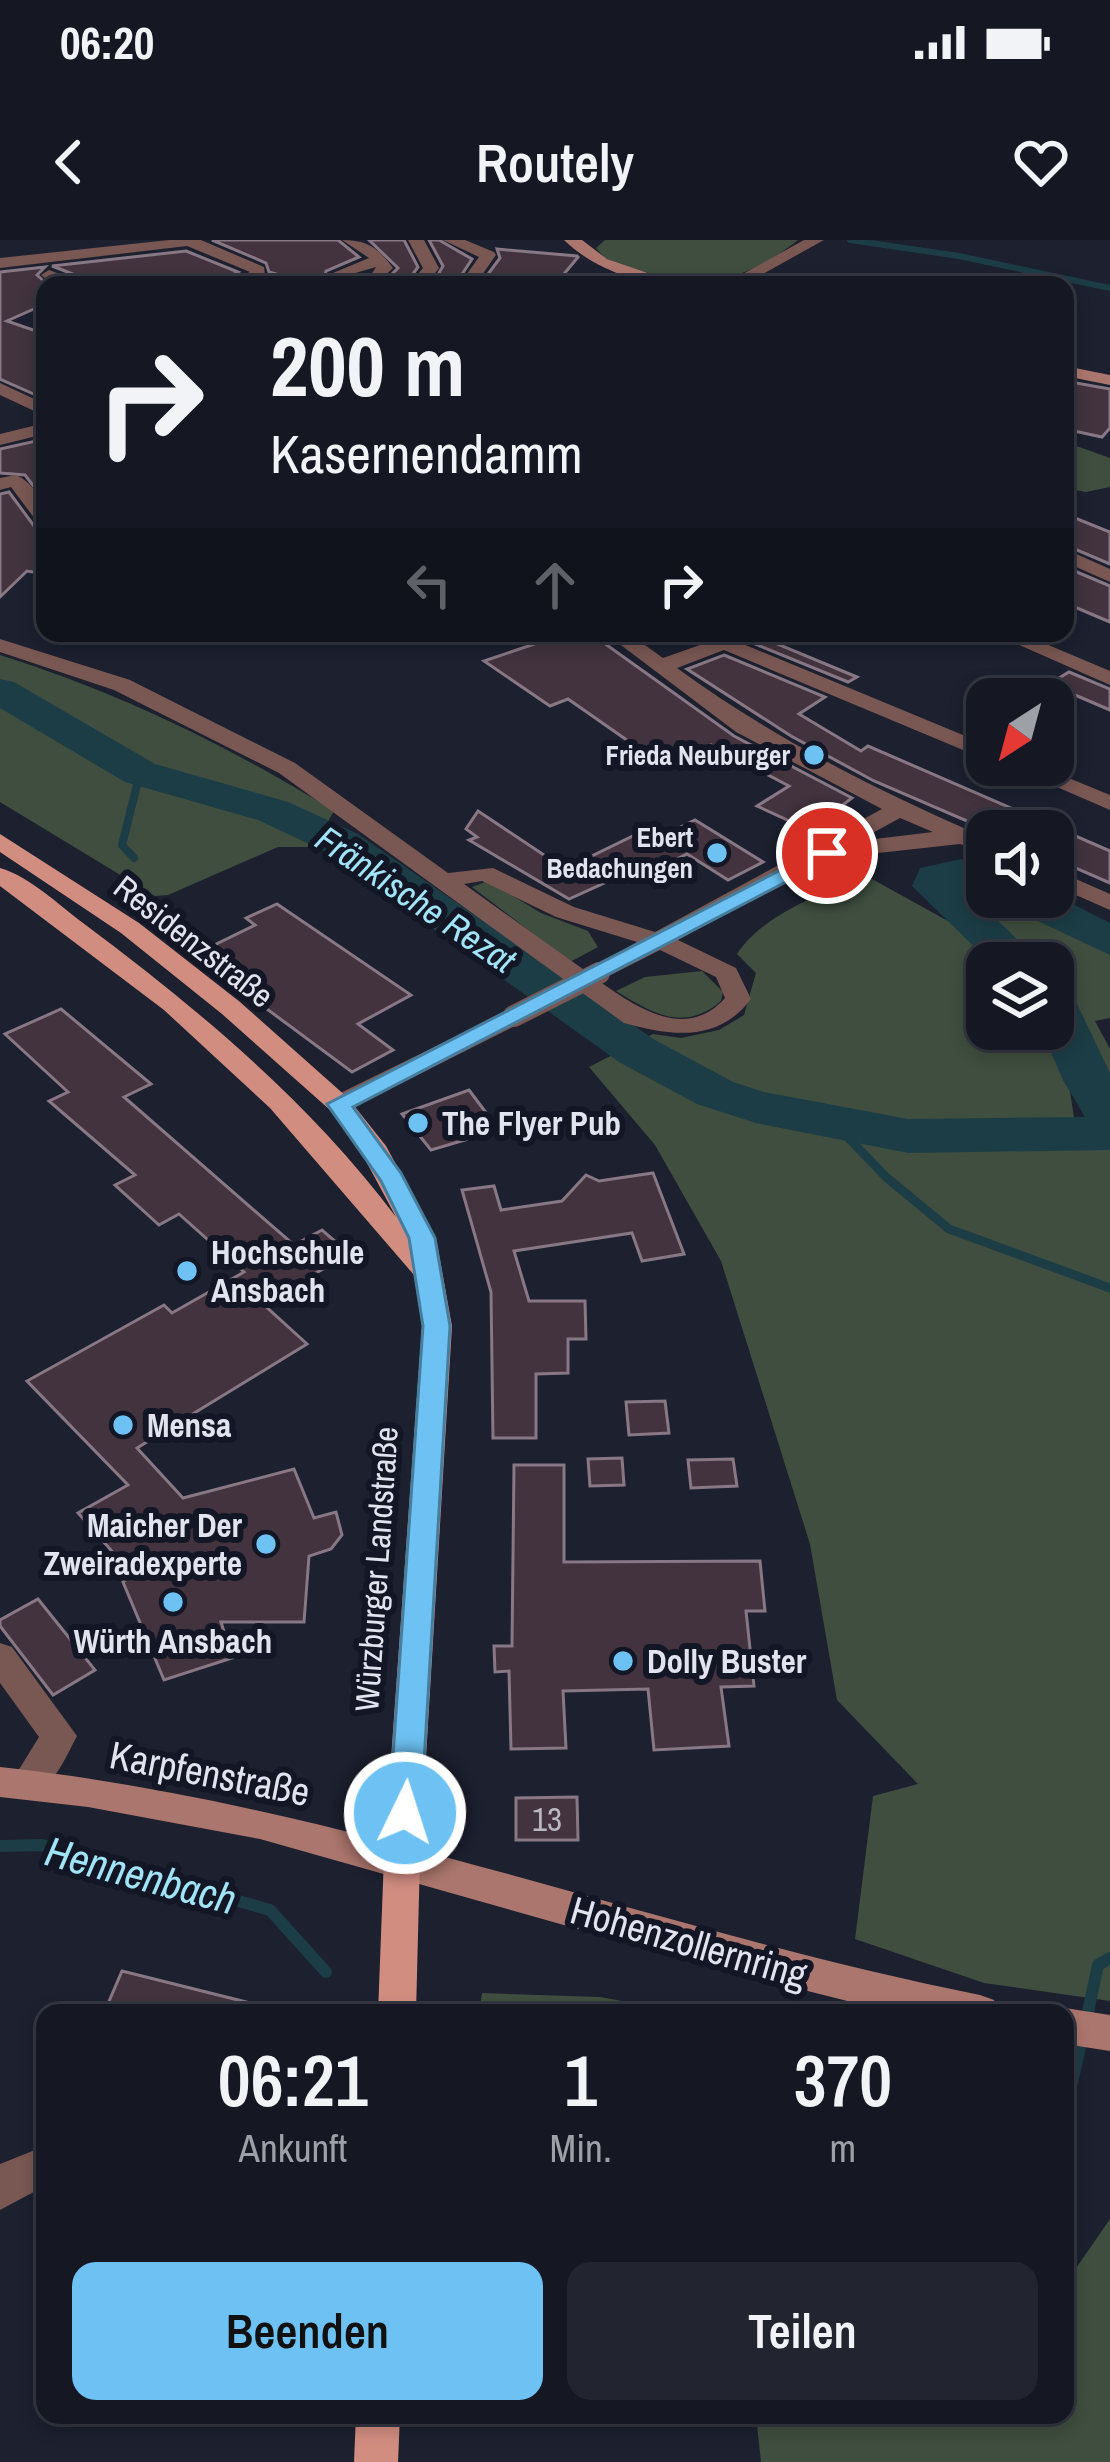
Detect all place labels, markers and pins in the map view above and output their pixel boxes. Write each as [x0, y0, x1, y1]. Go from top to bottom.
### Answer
place label: Frieda Neuburger [605, 737, 790, 773]
marker: Frieda Neuburger [801, 742, 827, 768]
pin [776, 802, 878, 904]
place label: Ebert Bedachungen [547, 819, 693, 886]
marker: Ebert Bedachungen [704, 840, 730, 866]
place label: The Flyer Pub [442, 1101, 621, 1145]
marker: The Flyer Pub [405, 1110, 431, 1136]
place label: Hochschule Ansbach [211, 1230, 364, 1312]
marker: Hochschule Ansbach [174, 1258, 200, 1284]
place label: Mensa [147, 1403, 231, 1447]
marker: Mensa [110, 1412, 136, 1438]
place label: Maicher Der Zweiradexperte [43, 1503, 242, 1585]
marker: Maicher Der Zweiradexperte [253, 1531, 279, 1557]
marker: Würth Ansbach [160, 1589, 186, 1615]
place label: Würth Ansbach [74, 1619, 272, 1663]
place label: Dolly Buster [647, 1639, 807, 1683]
marker: Dolly Buster [610, 1648, 636, 1674]

